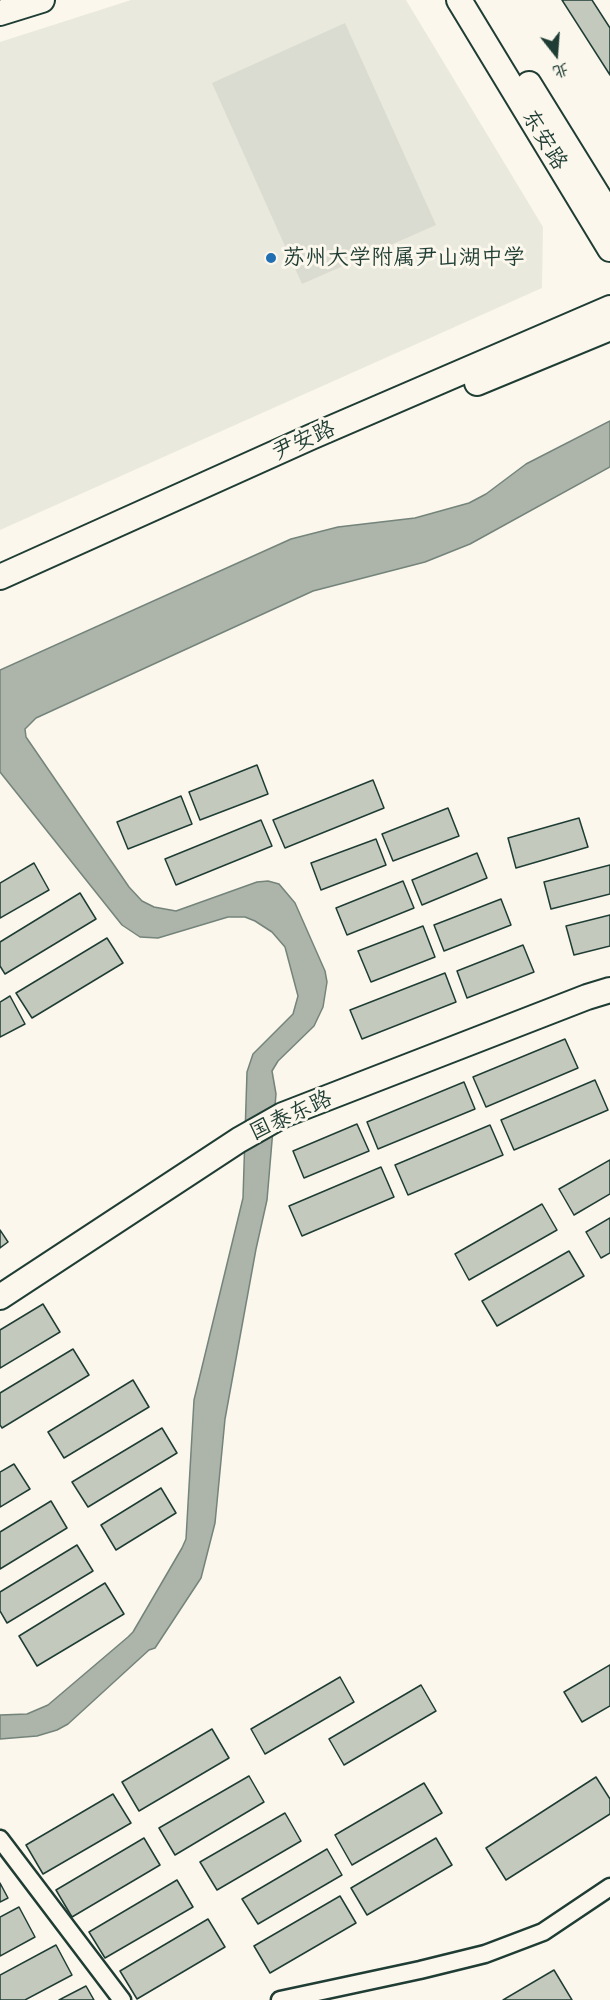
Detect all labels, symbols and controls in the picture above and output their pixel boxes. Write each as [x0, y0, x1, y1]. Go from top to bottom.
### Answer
north arrow [526, 24, 586, 84]
text: 北 [550, 58, 572, 84]
street label: 东安路 [516, 105, 572, 175]
place label: 苏州大学附属尹山湖中学 [283, 245, 525, 271]
marker: 苏州大学附属尹山湖中学 [264, 251, 278, 265]
street label: 尹安路 [268, 416, 340, 466]
street label: 国泰东路 [246, 1085, 336, 1147]

